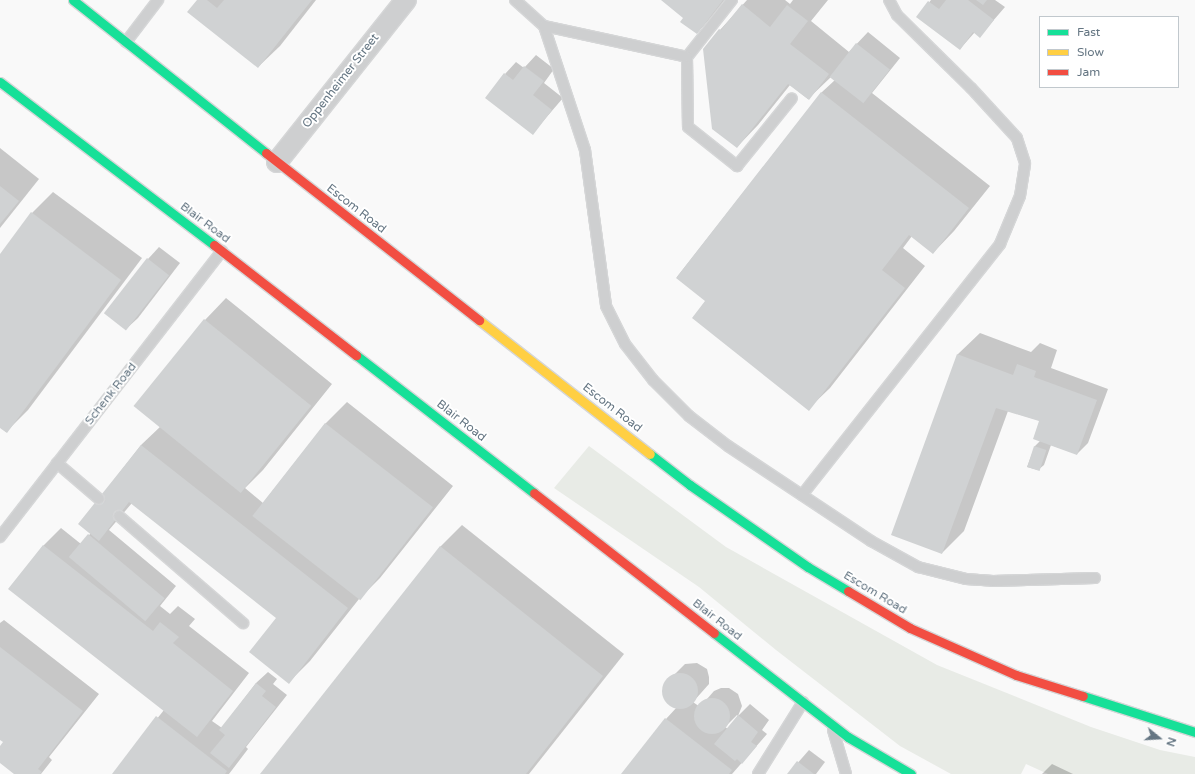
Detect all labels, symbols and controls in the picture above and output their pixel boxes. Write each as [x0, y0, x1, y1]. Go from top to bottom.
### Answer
legend [1039, 16, 1179, 88]
text: Fast [1077, 25, 1100, 39]
street label: Oppenheimer Street [300, 31, 382, 131]
text: Slow [1077, 45, 1104, 59]
text: Jam [1077, 65, 1100, 79]
street label: Escom Road [323, 181, 389, 237]
street label: Blair Road [177, 200, 233, 246]
street label: Schenk Road [82, 360, 140, 428]
street label: Escom Road [579, 380, 645, 436]
street label: Blair Road [433, 397, 489, 445]
street label: Escom Road [841, 568, 909, 618]
street label: Blair Road [689, 596, 745, 644]
north arrow [1139, 718, 1179, 758]
text: N [1163, 736, 1178, 748]

